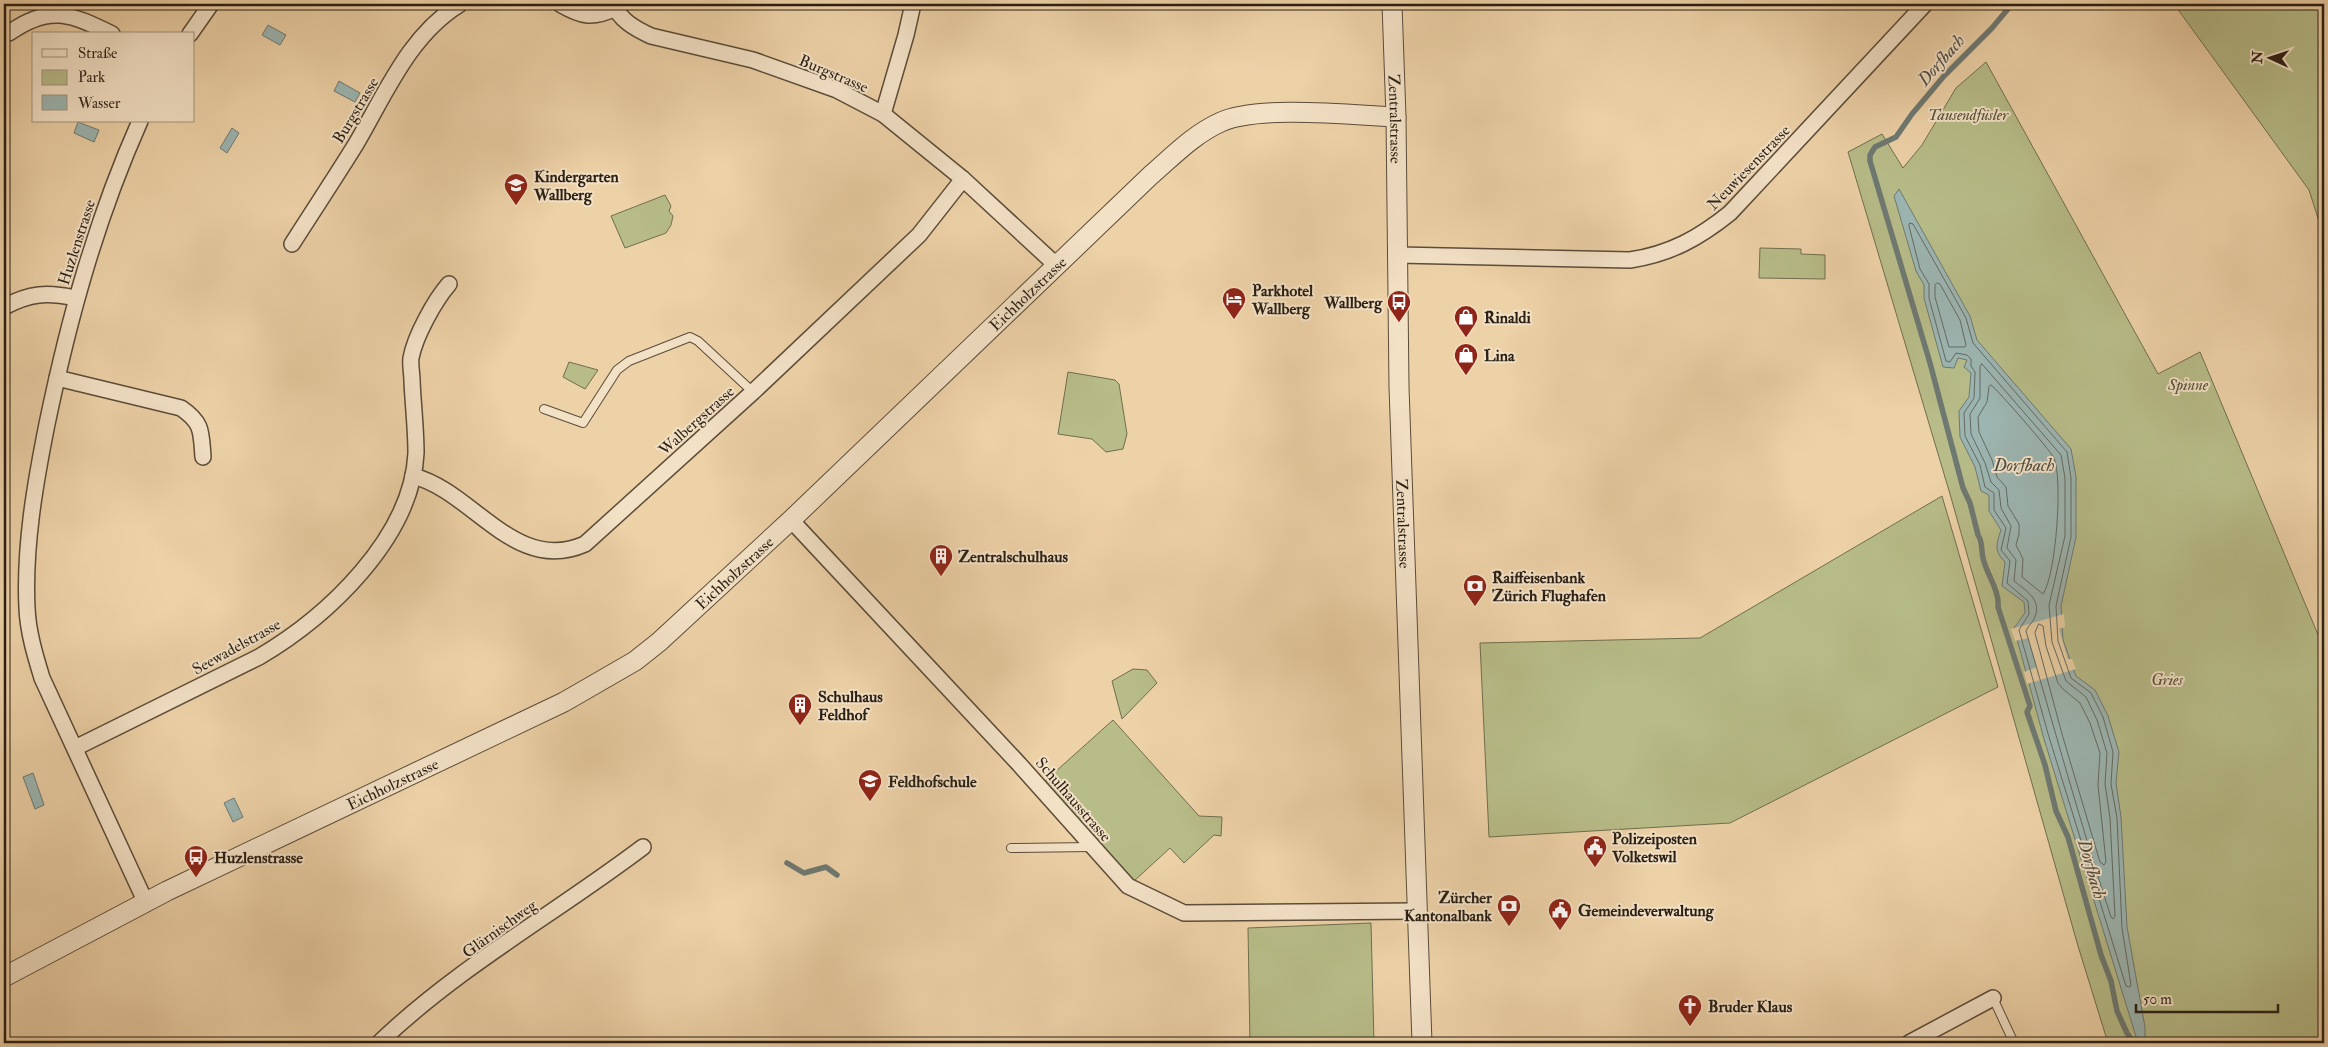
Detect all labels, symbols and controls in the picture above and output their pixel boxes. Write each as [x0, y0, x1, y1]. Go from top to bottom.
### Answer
water label: Dorfbach [1912, 30, 1970, 92]
legend [32, 32, 195, 122]
north arrow [2246, 32, 2296, 82]
text: Straße [78, 44, 117, 63]
street label: Burgstrasse [796, 50, 872, 98]
text: N [2249, 50, 2266, 65]
text: Park [78, 68, 105, 87]
street label: Burgstrasse [328, 74, 383, 147]
street label: Zentralstrasse [1383, 74, 1406, 164]
text: Wasser [77, 94, 121, 113]
park label: Tausendfüsler [1928, 105, 2009, 125]
street label: Neuwiesenstrasse [1703, 121, 1795, 215]
place label: Kindergarten Wallberg [533, 167, 619, 206]
school or university icon: Kindergarten Wallberg [503, 172, 529, 206]
street label: Huzlenstrasse [54, 197, 100, 288]
street label: Eichholzstrasse [985, 252, 1071, 336]
place label: Parkhotel Wallberg [1251, 281, 1314, 320]
hotel icon: Parkhotel Wallberg [1221, 286, 1247, 320]
bus stop icon: Wallberg [1386, 289, 1412, 323]
place label: Wallberg [1323, 293, 1383, 314]
shop icon: Rinaldi [1453, 304, 1479, 338]
place label: Rinaldi [1484, 308, 1531, 328]
shop icon: Lina [1453, 342, 1479, 376]
place label: Lina [1484, 346, 1515, 366]
park label: Spinne [2167, 375, 2209, 395]
street label: Walbergstrasse [654, 381, 739, 461]
water label: Dorfbach [1992, 454, 2055, 477]
street label: Zentralstrasse [1391, 479, 1414, 569]
street label: Eichholzstrasse [692, 532, 778, 614]
building icon: Zentralschulhaus [928, 543, 954, 577]
place label: Zentralschulhaus [958, 547, 1069, 567]
place label: Raiffeisenbank Zürich Flughafen [1492, 568, 1607, 607]
bank icon: Raiffeisenbank Zürich Flughafen [1462, 573, 1488, 607]
street label: Seewadelstrasse [189, 614, 285, 679]
park label: Gries [2151, 670, 2183, 690]
place label: Schulhaus Feldhof [818, 687, 883, 725]
building icon: Schulhaus Feldhof [787, 692, 813, 726]
street label: Schulhausstrasse [1031, 753, 1116, 846]
street label: Eichholzstrasse [344, 754, 442, 815]
school or university icon: Feldhofschule [857, 768, 883, 802]
place label: Feldhofschule [888, 772, 977, 792]
place label: Polizeiposten Volketswil [1611, 829, 1698, 867]
public building icon: Polizeiposten Volketswil [1582, 834, 1608, 868]
water label: Dorfbach [2072, 836, 2111, 902]
bus stop icon: Huzlenstrasse [183, 844, 209, 878]
place label: Huzlenstrasse [214, 848, 303, 868]
place label: Zürcher Kantonalbank [1404, 888, 1493, 926]
bank icon: Zürcher Kantonalbank [1496, 893, 1522, 927]
street label: Glärnischweg [458, 894, 542, 962]
public building icon: Gemeindeverwaltung [1547, 897, 1573, 931]
place label: Gemeindeverwaltung [1578, 901, 1715, 922]
scale bar [2136, 982, 2278, 1014]
text: 50 m [2143, 990, 2172, 1009]
church icon: Bruder Klaus [1677, 993, 1703, 1027]
place label: Bruder Klaus [1708, 997, 1793, 1017]

